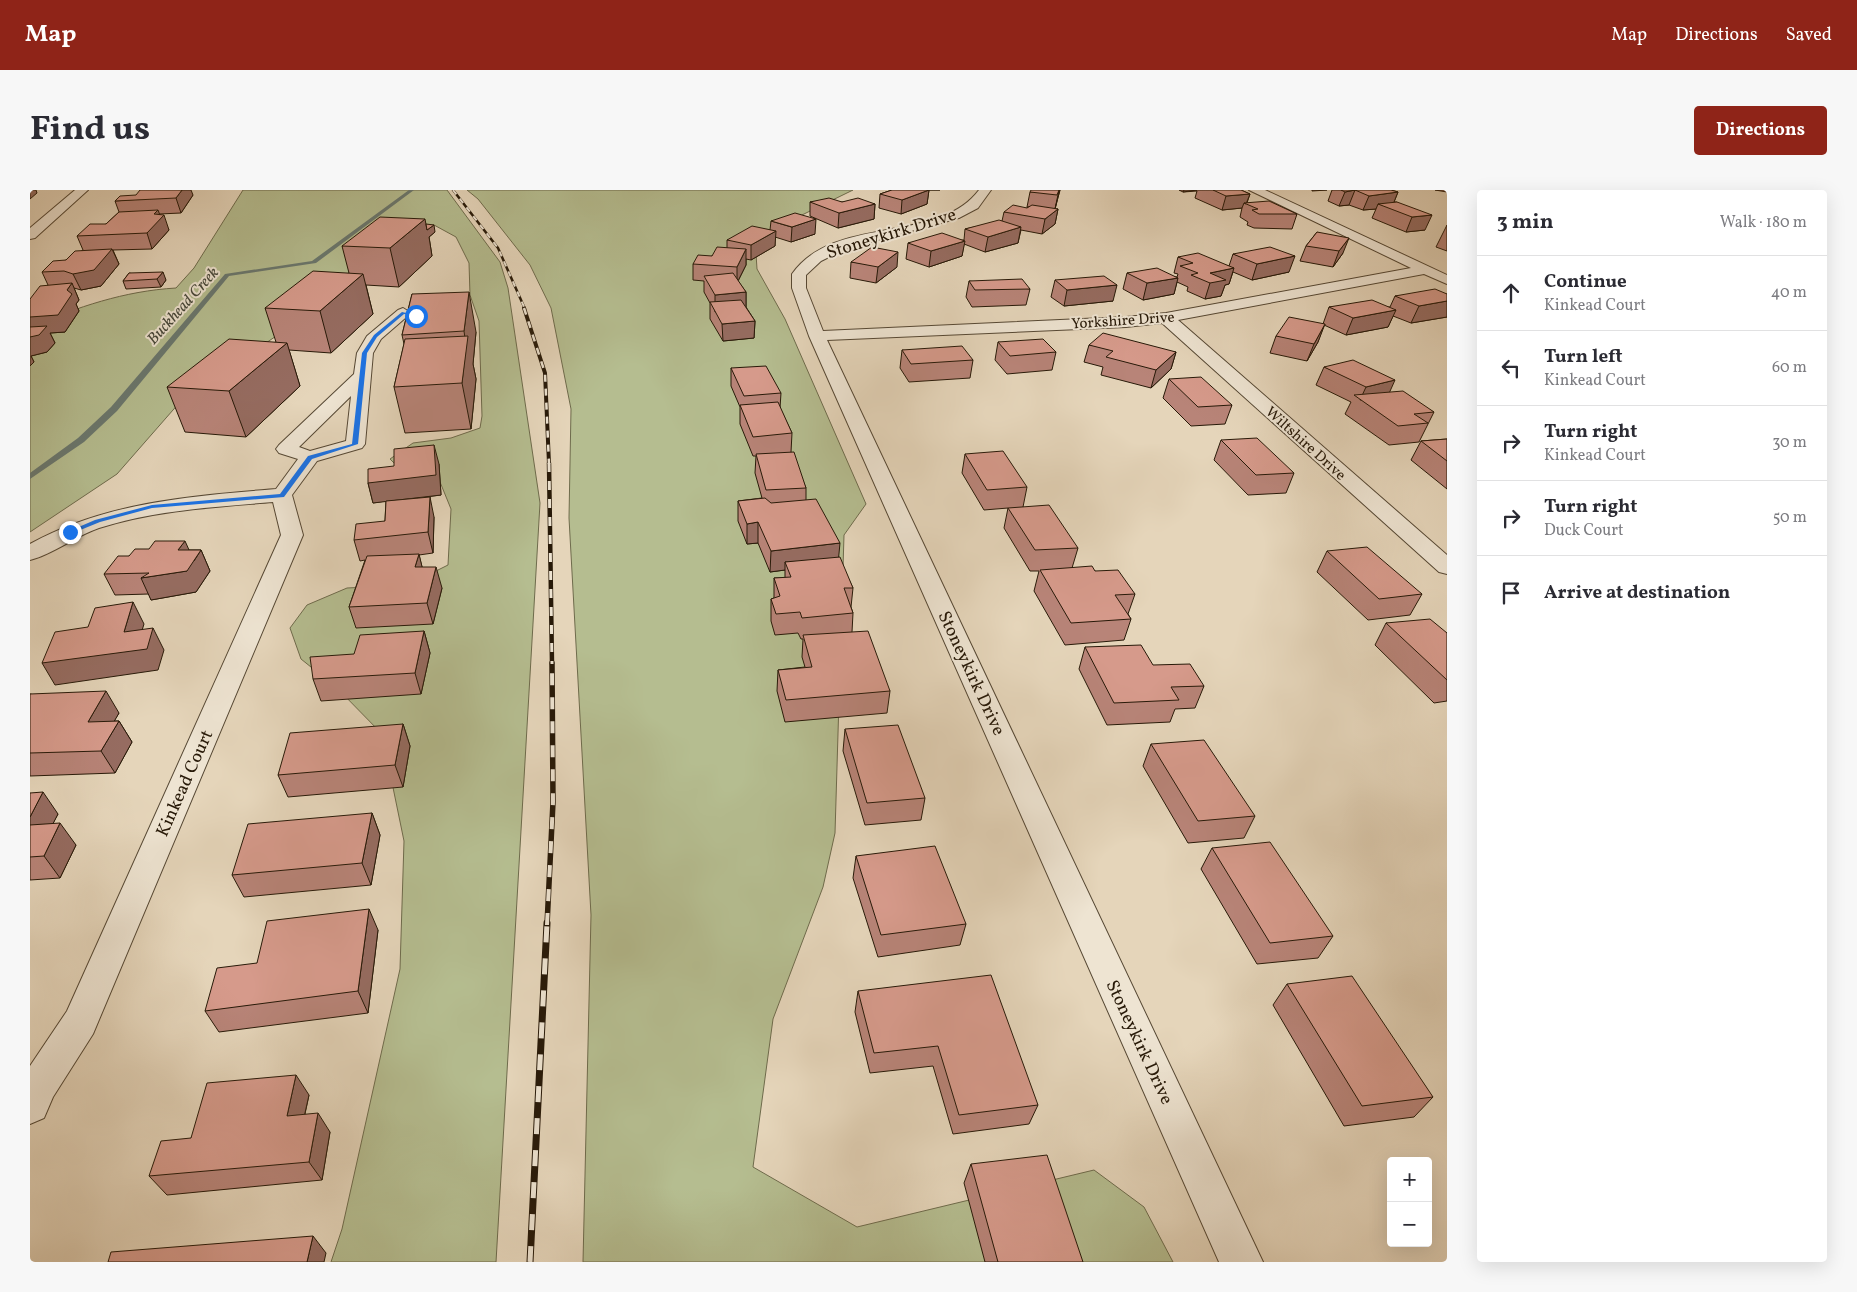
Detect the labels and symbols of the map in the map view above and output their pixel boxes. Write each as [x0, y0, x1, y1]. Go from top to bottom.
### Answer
street label: Stoneykirk Drive [823, 203, 959, 266]
water label: Buckhead Creek [143, 262, 225, 350]
route start [405, 305, 428, 328]
street label: Yorkshire Drive [1071, 307, 1175, 336]
street label: Wiltshire Drive [1260, 402, 1350, 486]
route end [59, 521, 82, 544]
street label: Stoneykirk Drive [931, 607, 1010, 740]
street label: Kinkead Court [151, 726, 220, 841]
street label: Stoneykirk Drive [1099, 976, 1178, 1109]

